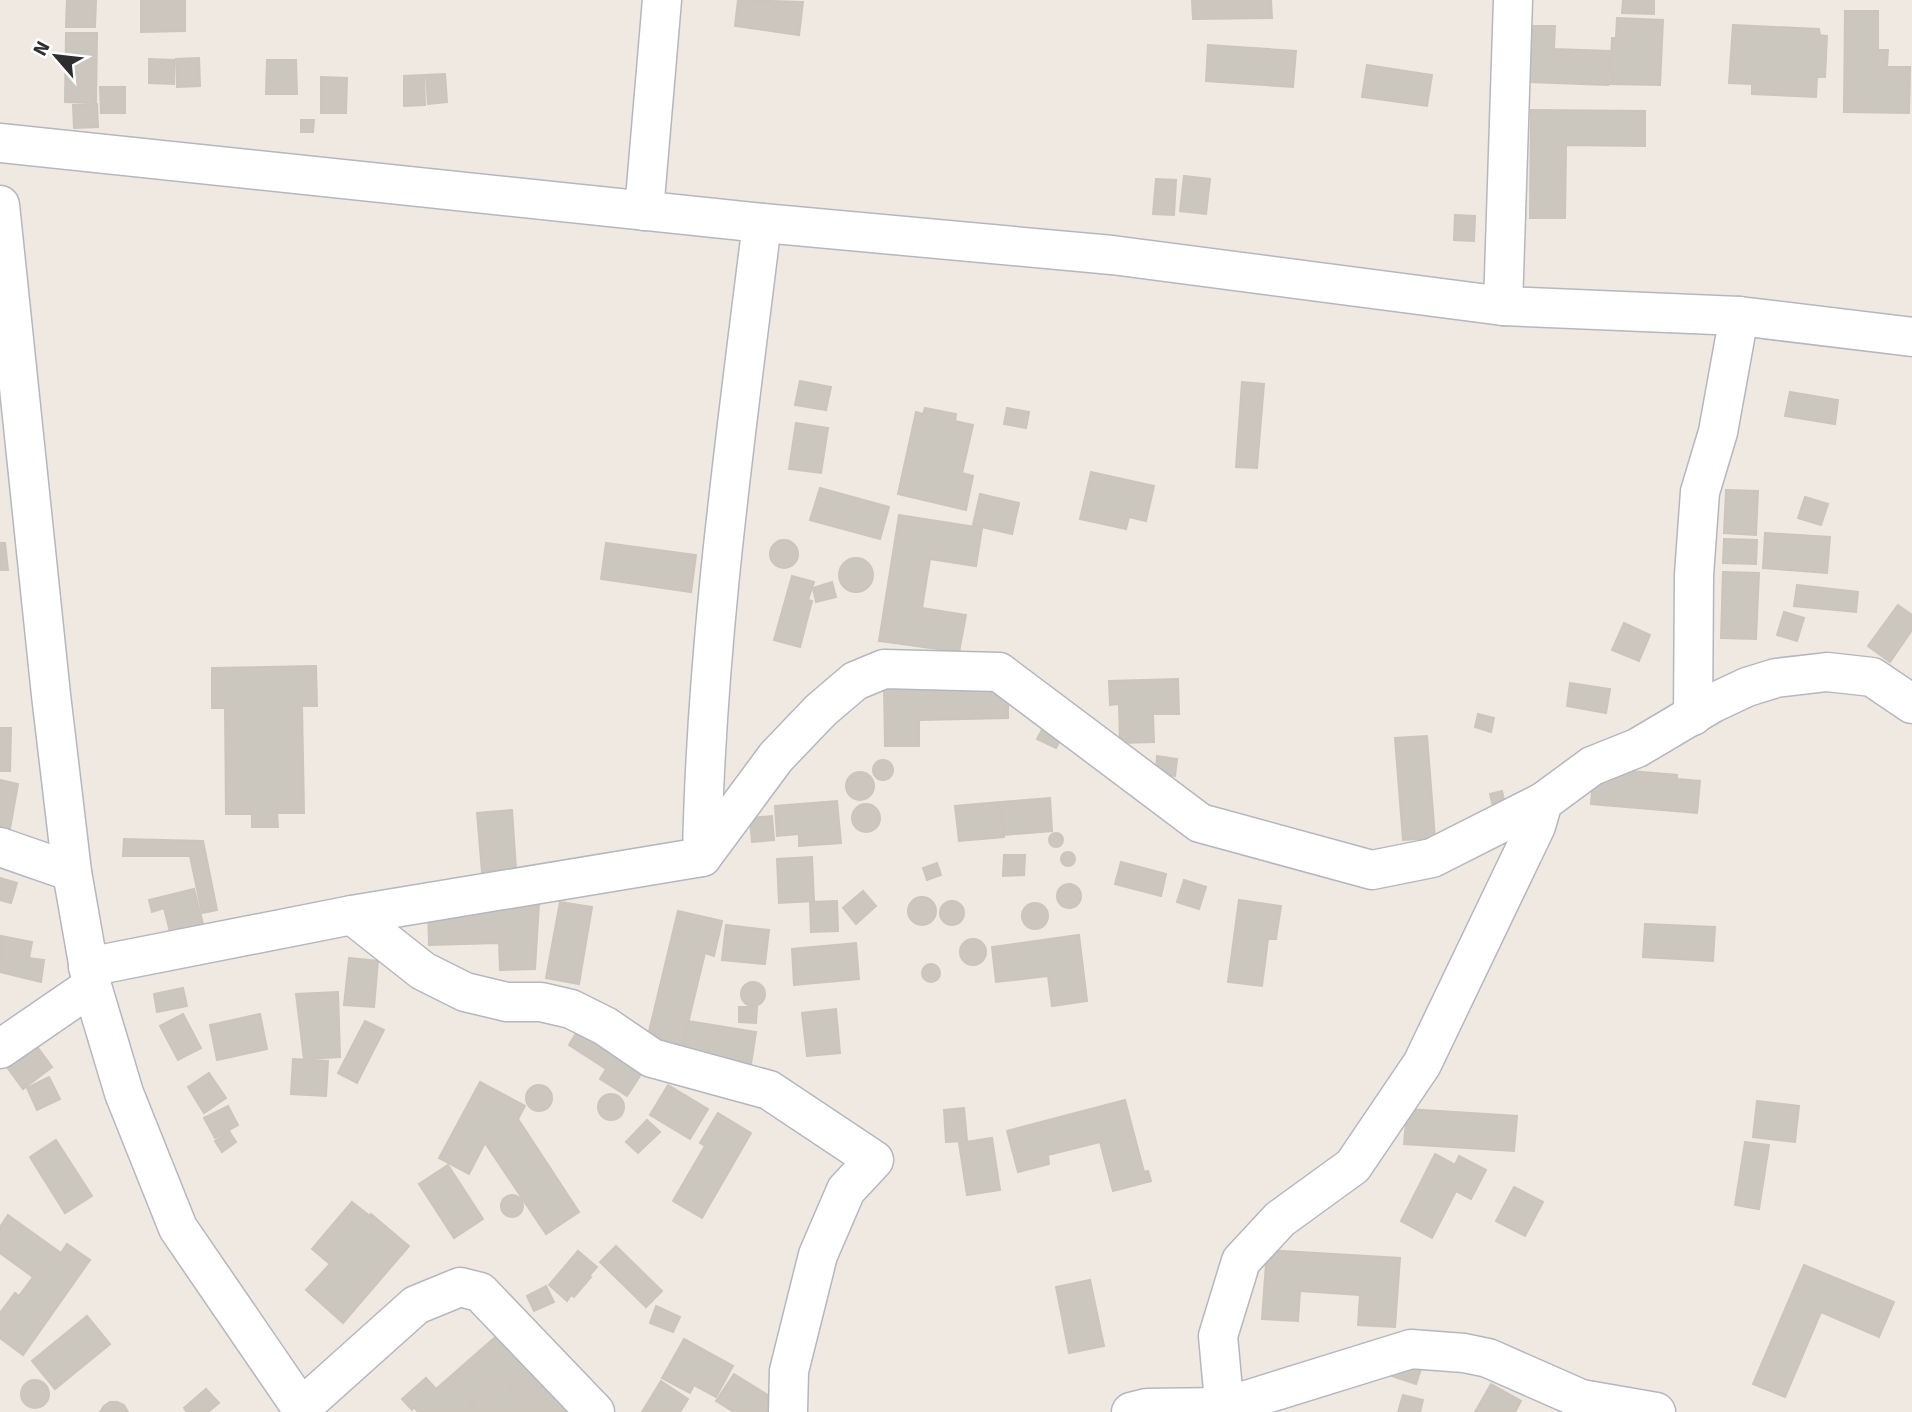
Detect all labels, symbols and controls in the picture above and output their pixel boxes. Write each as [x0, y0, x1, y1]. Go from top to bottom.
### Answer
north arrow [21, 21, 91, 91]
text: N [28, 37, 56, 60]

